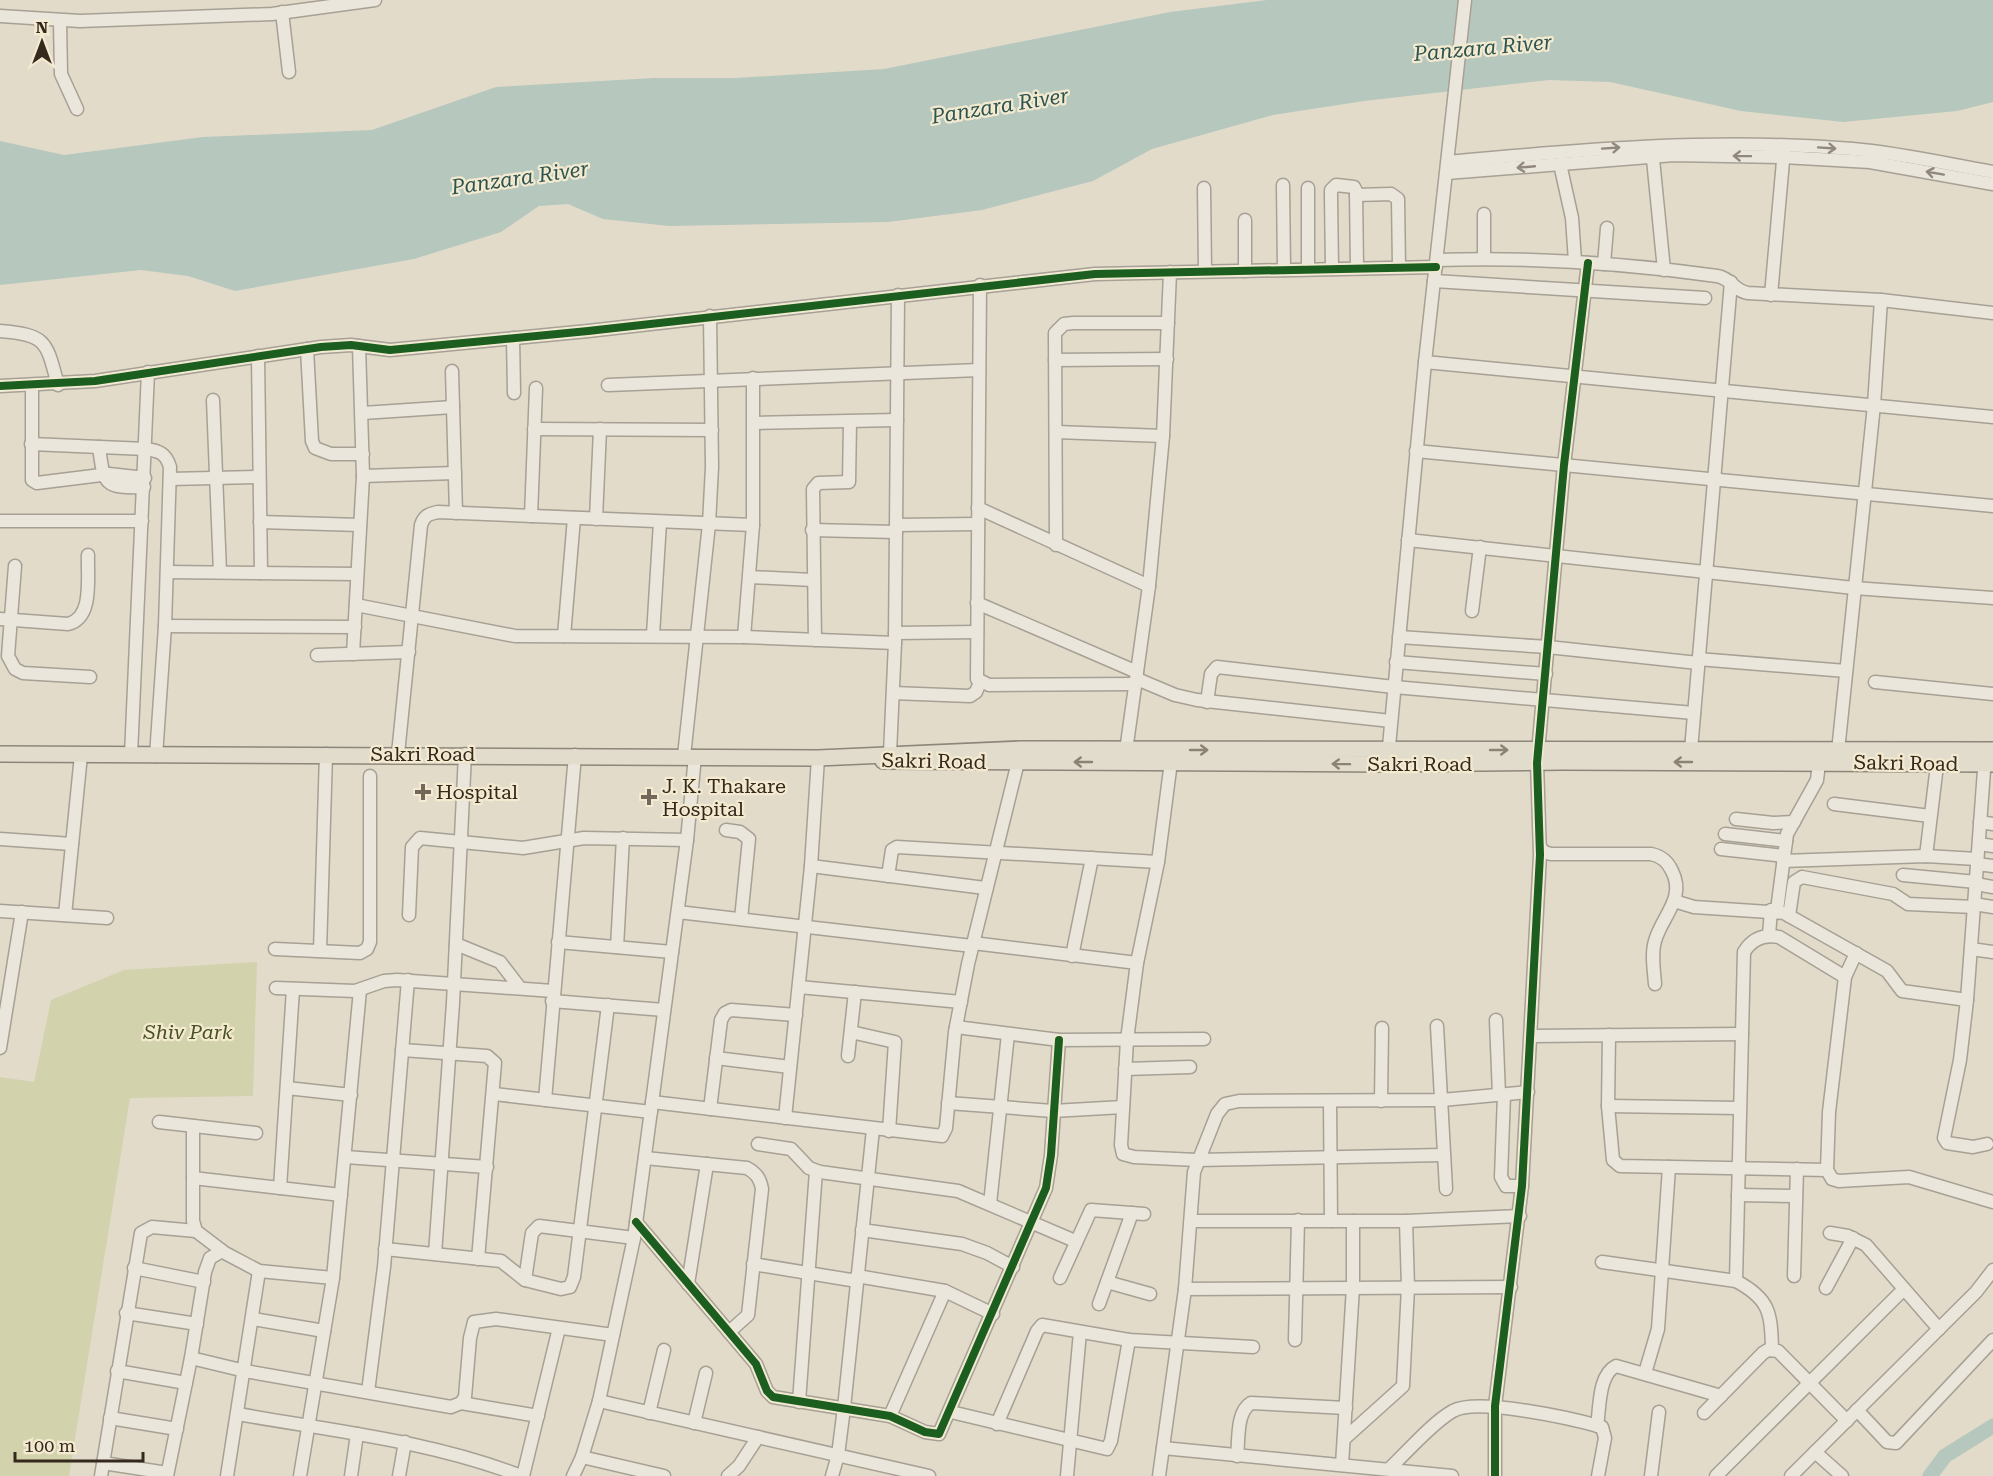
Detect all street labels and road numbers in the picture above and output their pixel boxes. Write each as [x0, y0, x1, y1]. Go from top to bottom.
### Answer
street label: Sakri Road [371, 742, 476, 766]
street label: Sakri Road [881, 748, 987, 774]
street label: Sakri Road [1853, 750, 1959, 776]
street label: Sakri Road [1368, 752, 1473, 776]

